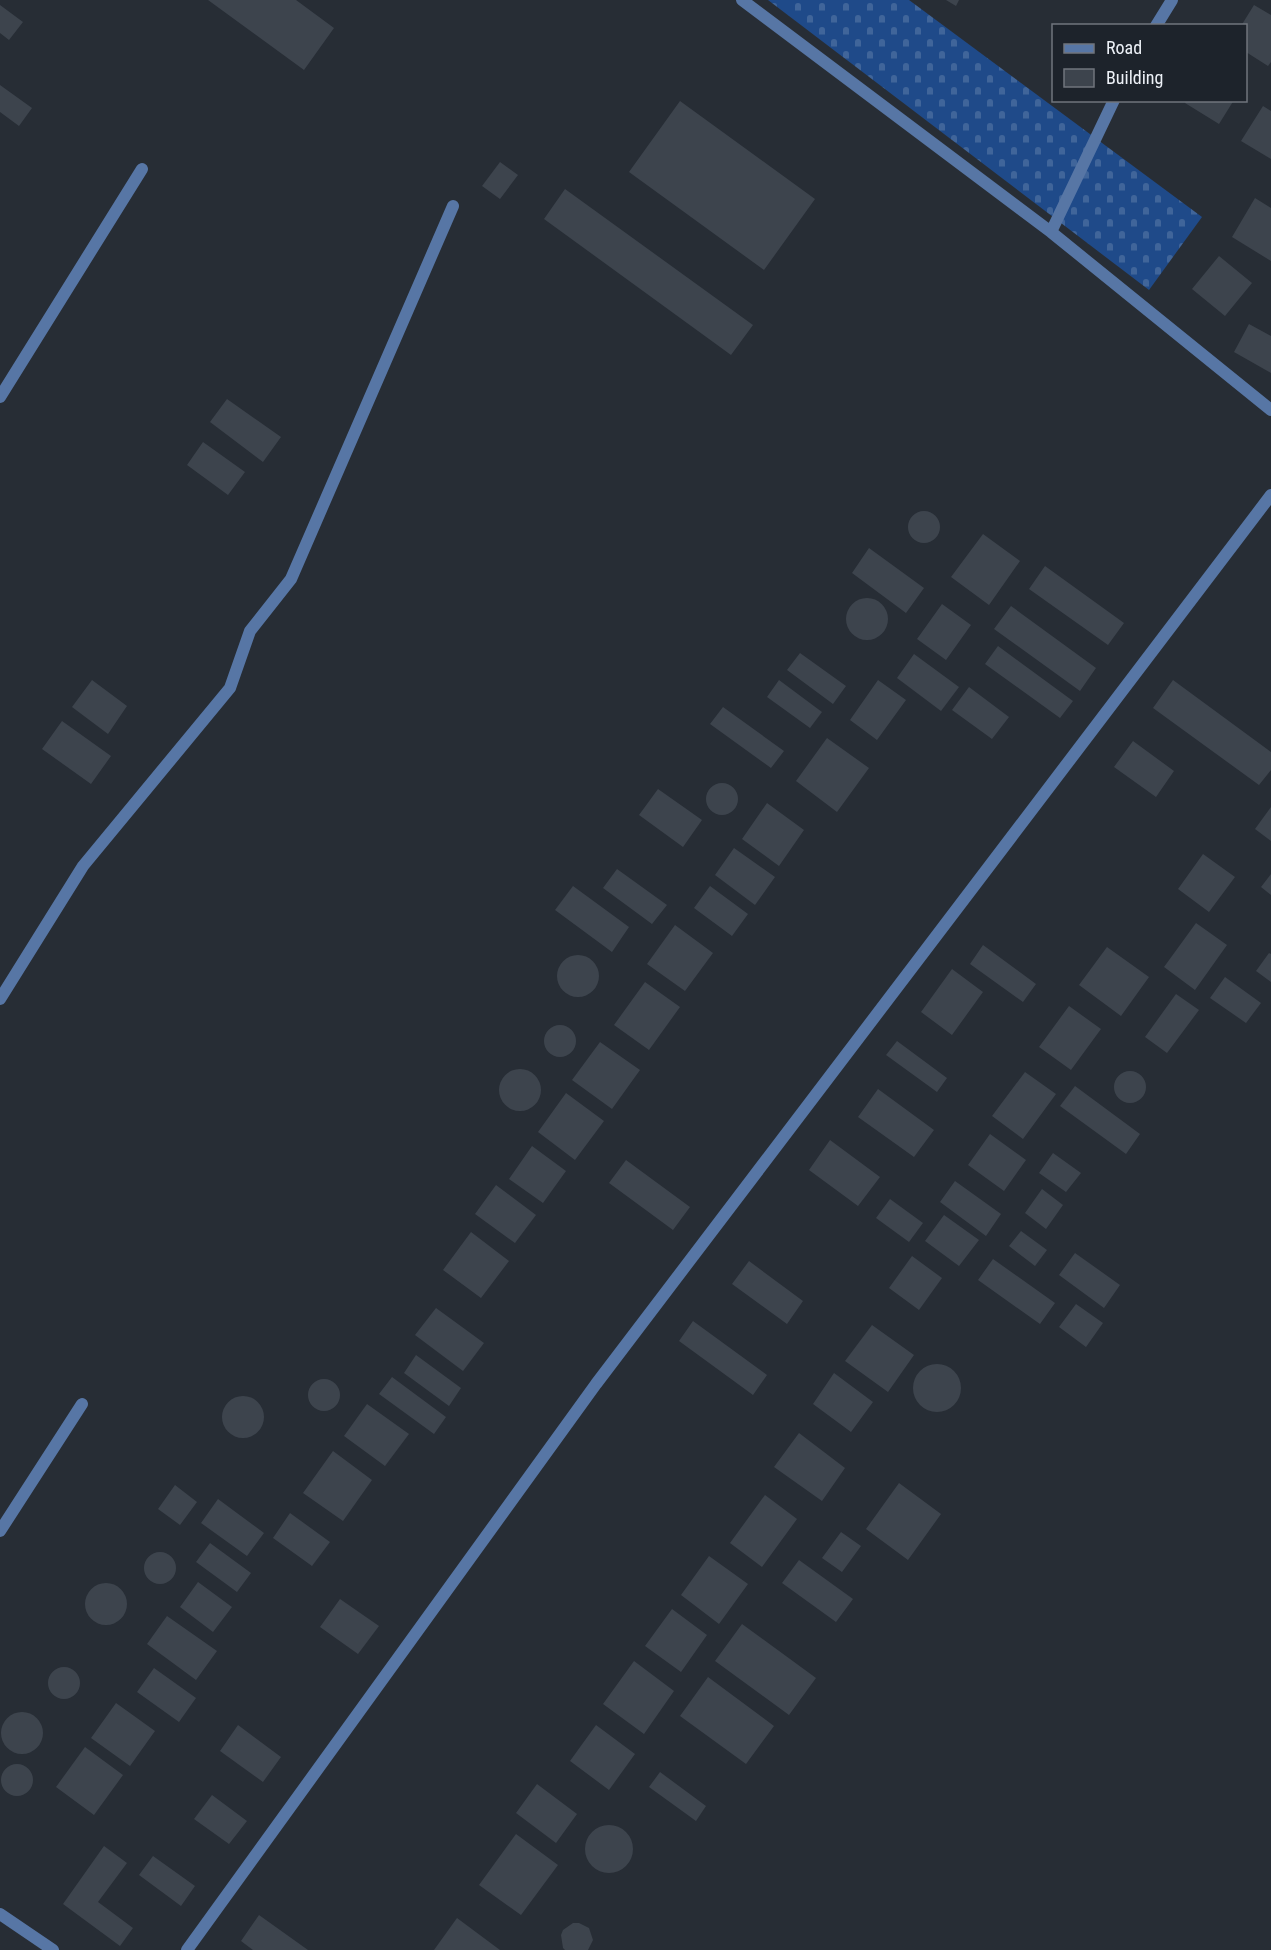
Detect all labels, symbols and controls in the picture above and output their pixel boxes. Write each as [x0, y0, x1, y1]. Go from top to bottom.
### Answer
legend [1052, 24, 1247, 102]
text: Road [1106, 37, 1142, 58]
text: Building [1106, 67, 1163, 88]

